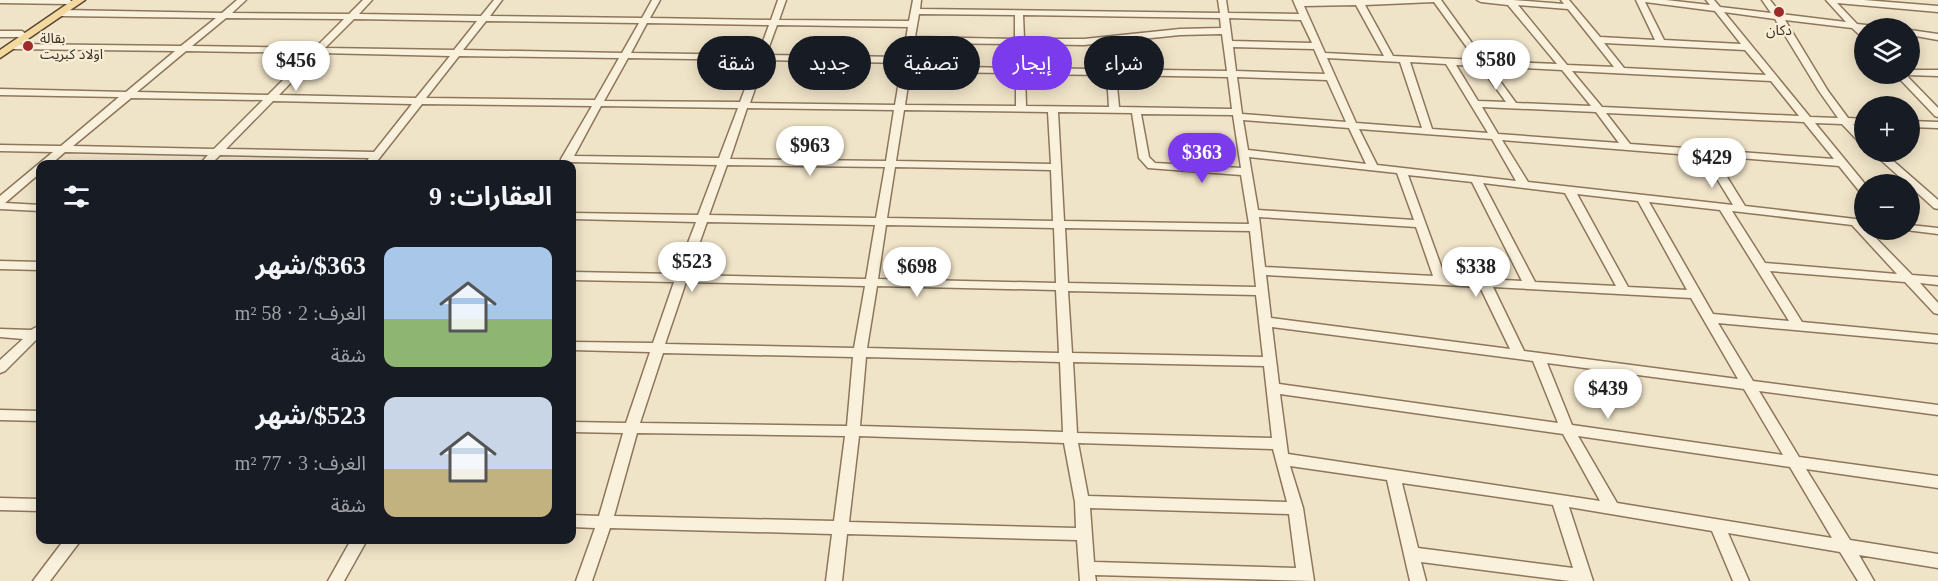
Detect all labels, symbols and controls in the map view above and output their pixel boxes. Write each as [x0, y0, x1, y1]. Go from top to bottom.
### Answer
marker: دكان [1772, 5, 1786, 19]
map controls [1854, 18, 1920, 240]
button: layers [1854, 18, 1920, 84]
place label: دكان [1766, 23, 1792, 39]
place label: بقالة اولاد كبريت [40, 31, 103, 63]
chip: شقة [697, 36, 776, 90]
chip: جديد [788, 36, 871, 90]
chip: تصفية [883, 36, 980, 90]
chip: إيجار [992, 36, 1072, 90]
chip: شراء [1084, 36, 1164, 90]
marker: بقالة اولاد كبريت [21, 39, 35, 53]
pin: $580 [1460, 40, 1532, 91]
pin: $456 [260, 41, 332, 92]
text: $580 [1476, 48, 1516, 70]
text: $456 [276, 49, 316, 71]
button: + [1854, 96, 1920, 162]
pin: $963 [774, 126, 846, 177]
pin: $363 [1166, 133, 1238, 184]
text: $963 [790, 134, 830, 156]
pin: $429 [1676, 138, 1748, 189]
text: $363 [1182, 141, 1222, 163]
text: $429 [1692, 146, 1732, 168]
button: − [1854, 174, 1920, 240]
icon: filters [60, 180, 93, 213]
text: العقارات: 9 [429, 182, 552, 211]
pin: $523 [656, 242, 728, 293]
pin: $698 [881, 247, 953, 298]
pin: $338 [1440, 247, 1512, 298]
text: $523 [672, 250, 712, 272]
text: $363/شهر [256, 251, 366, 280]
text: $698 [897, 255, 937, 277]
text: $338 [1456, 255, 1496, 277]
icon: home [432, 271, 504, 343]
text: الغرف: 2 · 58 m² [235, 302, 366, 324]
text: شقة [331, 344, 366, 366]
pin: $439 [1572, 369, 1644, 420]
text: $439 [1588, 377, 1628, 399]
text: $523/شهر [256, 401, 366, 430]
icon: home [432, 421, 504, 493]
text: الغرف: 3 · 77 m² [235, 452, 366, 474]
text: شقة [331, 494, 366, 516]

